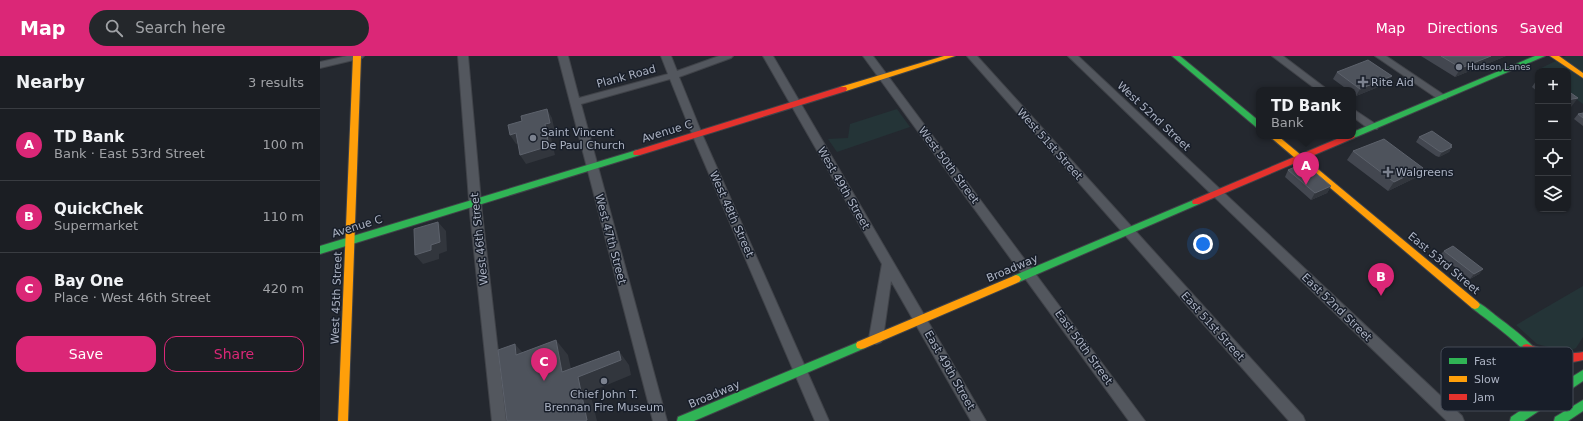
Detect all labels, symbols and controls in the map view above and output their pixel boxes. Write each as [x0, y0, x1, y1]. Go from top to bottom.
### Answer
search box [89, 10, 369, 46]
text: Map [20, 17, 65, 39]
icon: search [103, 17, 125, 39]
text: Search here [135, 19, 225, 37]
text: Map [1376, 20, 1405, 36]
text: Directions [1427, 20, 1498, 36]
text: Saved [1520, 20, 1563, 36]
street label: Plank Road [595, 62, 657, 91]
marker: Hudson Lanes [1454, 62, 1464, 72]
place label: Hudson Lanes [1467, 62, 1531, 72]
map controls [1535, 68, 1571, 212]
button: + [1535, 68, 1571, 104]
text: Nearby [16, 72, 85, 92]
text: 3 results [248, 75, 304, 90]
place label: Rite Aid [1371, 76, 1414, 89]
marker: Rite Aid [1358, 77, 1368, 87]
street label: West 52nd Street [1114, 79, 1193, 154]
popup [1256, 87, 1356, 139]
text: TD Bank [1271, 97, 1341, 115]
button: − [1535, 104, 1571, 140]
street label: West 51st Street [1014, 106, 1086, 183]
text: Bank [1271, 115, 1304, 130]
street label: Avenue C [640, 118, 694, 145]
street label: West 50th Street [916, 124, 982, 207]
place label: Saint Vincent De Paul Church [541, 126, 625, 152]
text: TD Bank [54, 128, 124, 146]
marker: Saint Vincent De Paul Church [528, 133, 538, 143]
text: A [24, 137, 34, 152]
text: 100 m [262, 137, 304, 152]
button: locate [1535, 140, 1571, 176]
street label: West 49th Street [815, 145, 873, 232]
text: Bank · East 53rd Street [54, 146, 205, 161]
pin: A [1293, 152, 1319, 185]
place label: Walgreens [1396, 166, 1454, 179]
marker: Walgreens [1383, 167, 1393, 177]
street label: West 48th Street [707, 169, 757, 260]
button: layers [1535, 176, 1571, 212]
street label: West 46th Street [468, 191, 491, 286]
street label: West 47th Street [592, 193, 629, 286]
text: QuickChek [54, 200, 143, 218]
text: B [24, 209, 34, 224]
text: 110 m [262, 209, 304, 224]
street label: Avenue C [330, 213, 384, 240]
text: Supermarket [54, 218, 138, 233]
street label: East 53rd Street [1405, 230, 1483, 298]
your location [1193, 234, 1213, 254]
street label: West 45th Street [328, 251, 345, 345]
street label: Broadway [985, 252, 1040, 285]
pin: B [1368, 263, 1394, 296]
street label: East 52nd Street [1299, 271, 1375, 345]
text: Bay One [54, 272, 124, 290]
text: C [24, 281, 34, 296]
text: 420 m [262, 281, 304, 296]
street label: East 51st Street [1178, 289, 1247, 364]
text: Place · West 46th Street [54, 290, 211, 305]
street label: East 50th Street [1052, 307, 1116, 388]
street label: East 49th Street [922, 328, 978, 413]
button: Save [16, 336, 156, 372]
button: Share [164, 336, 304, 372]
legend [1441, 347, 1573, 411]
pin: C [531, 348, 557, 381]
text: Fast [1474, 355, 1497, 368]
text: Slow [1474, 373, 1500, 386]
marker: Chief John T. Brennan Fire Museum [599, 376, 609, 386]
street label: Broadway [687, 378, 742, 411]
place label: Chief John T. Brennan Fire Museum [544, 388, 664, 414]
text: Jam [1473, 391, 1495, 404]

